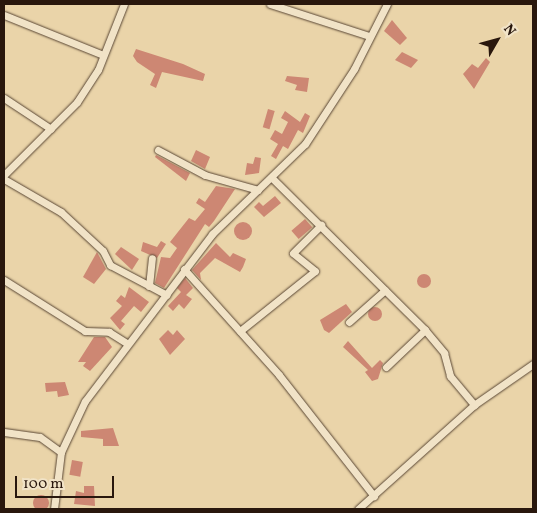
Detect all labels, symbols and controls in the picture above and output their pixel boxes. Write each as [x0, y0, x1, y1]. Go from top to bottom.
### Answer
north arrow [472, 15, 522, 65]
text: N [499, 21, 520, 40]
scale bar [18, 466, 116, 498]
text: 100 m [23, 474, 63, 495]

